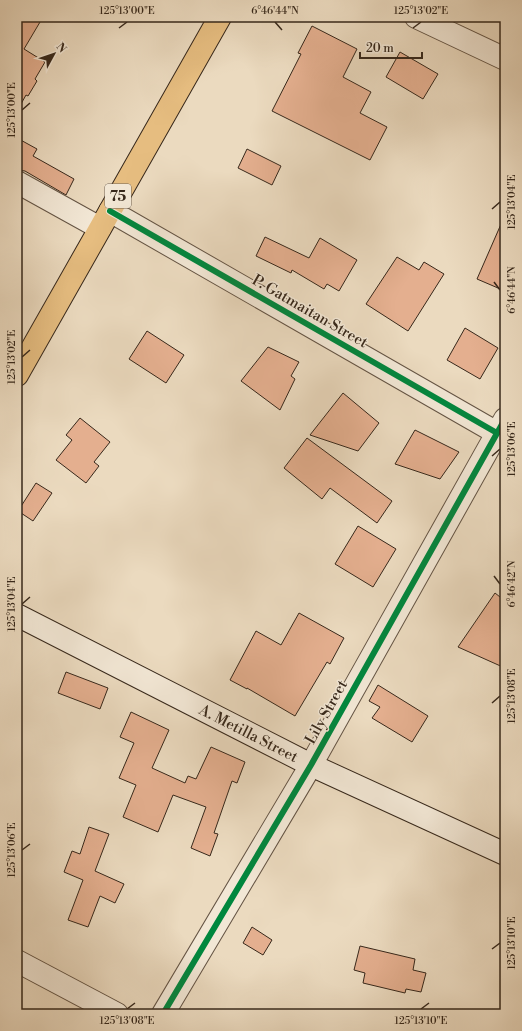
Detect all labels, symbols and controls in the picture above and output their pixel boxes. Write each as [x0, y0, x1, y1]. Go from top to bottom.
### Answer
text: 125°13'00"E [99, 5, 155, 17]
text: 6°46'44"N [251, 5, 299, 17]
text: 125°13'02"E [394, 5, 448, 17]
north arrow [34, 34, 74, 74]
scale bar [360, 34, 422, 60]
text: N [53, 40, 69, 56]
text: 20 m [366, 41, 394, 56]
text: 125°13'00"E [6, 82, 18, 138]
text: 125°13'04"E [506, 174, 518, 229]
road number: 75 [105, 184, 131, 208]
text: 6°46'44"N [506, 266, 518, 314]
street label: P. Gatmaitan Street [248, 271, 372, 353]
text: 125°13'02"E [6, 330, 18, 384]
text: 125°13'06"E [506, 421, 518, 476]
text: 6°46'42"N [506, 560, 518, 607]
text: 125°13'04"E [6, 576, 18, 631]
text: 125°13'08"E [506, 668, 518, 724]
street label: Lily Street [301, 676, 352, 748]
street label: A. Metilla Street [195, 700, 302, 767]
text: 125°13'06"E [6, 822, 18, 877]
text: 125°13'10"E [506, 916, 518, 969]
text: 125°13'08"E [99, 1015, 155, 1027]
text: 125°13'10"E [395, 1015, 448, 1027]

